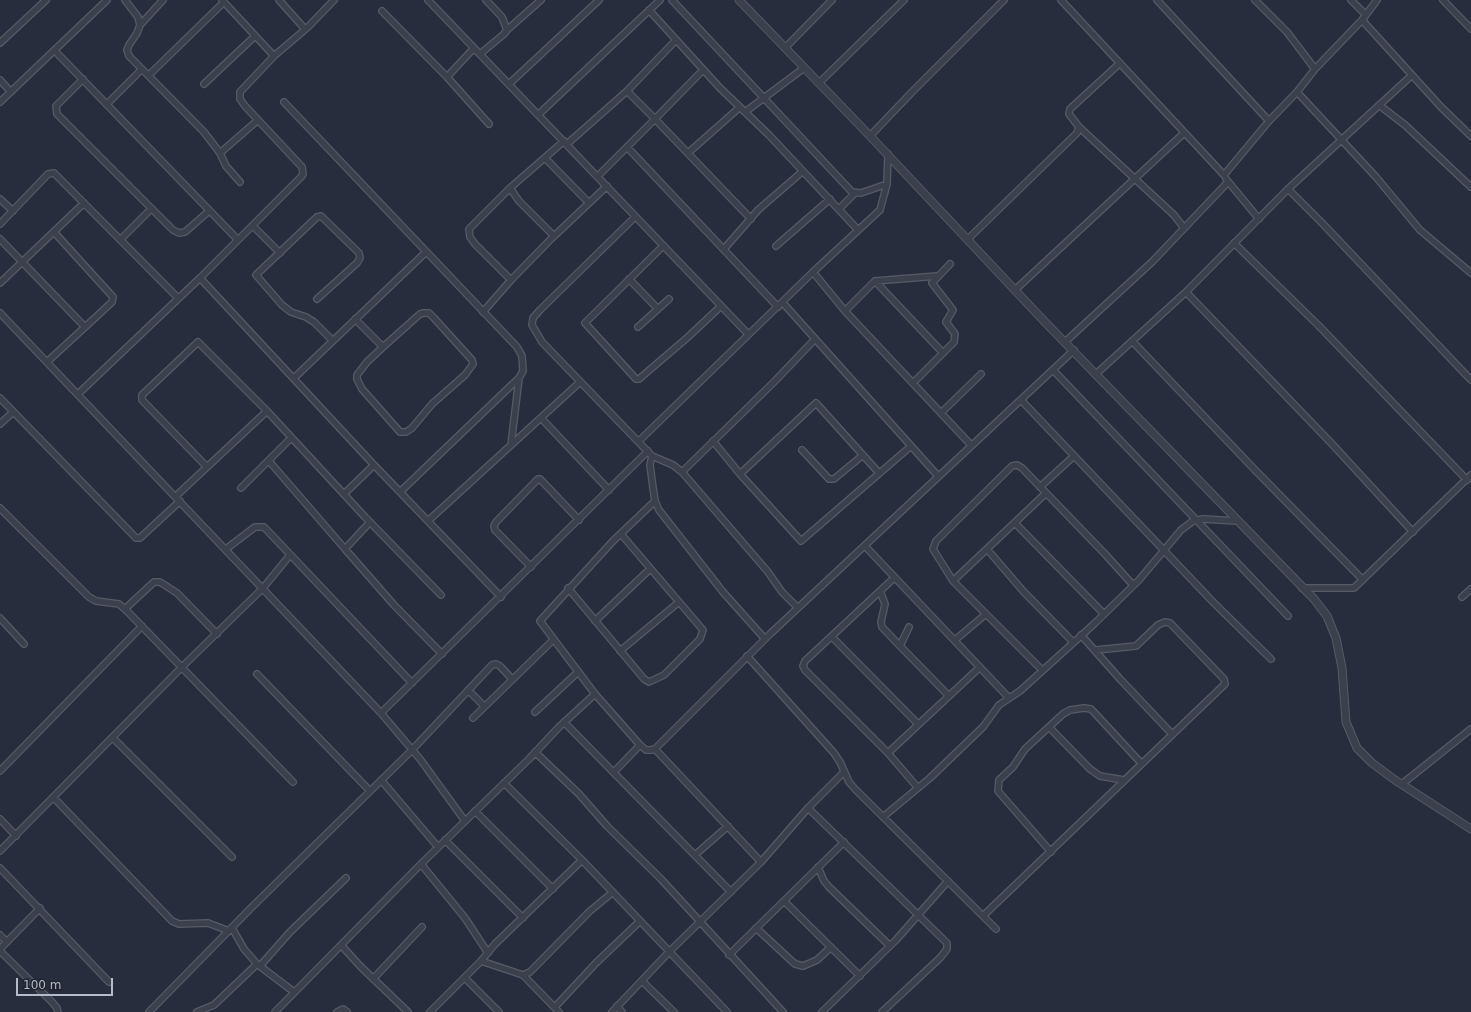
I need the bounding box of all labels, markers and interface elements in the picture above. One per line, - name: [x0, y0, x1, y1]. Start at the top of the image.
- scale bar: [18, 970, 115, 996]
- text: 100 m: [23, 978, 61, 992]

